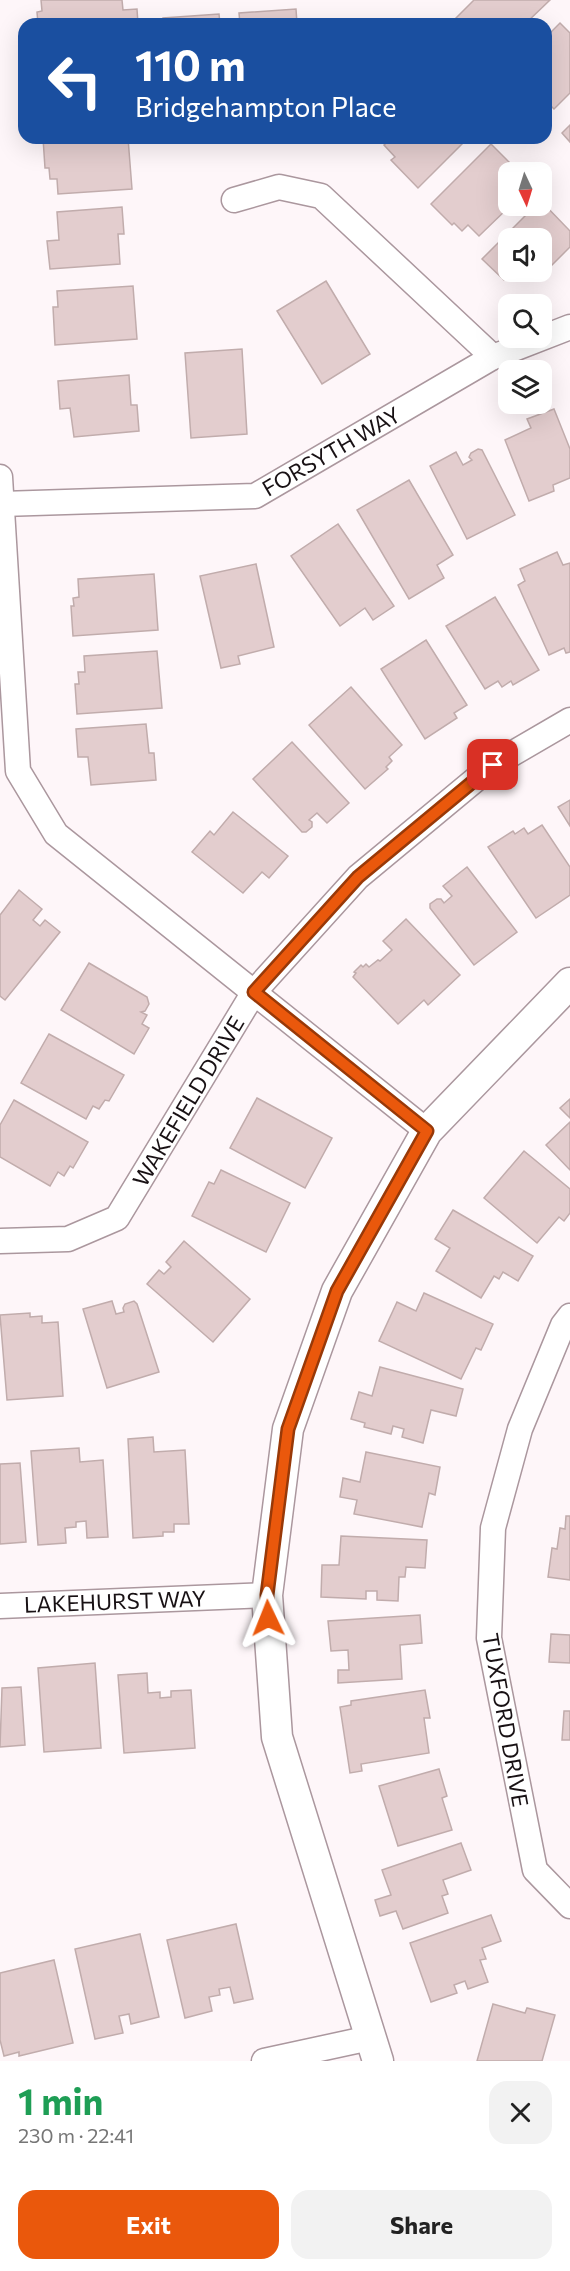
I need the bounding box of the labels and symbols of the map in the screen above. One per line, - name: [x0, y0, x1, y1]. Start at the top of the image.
- north arrow: [498, 162, 552, 216]
- street label: FORSYTH WAY: [257, 400, 405, 502]
- pin: [467, 739, 518, 790]
- street label: WAKEFIELD DRIVE: [126, 1011, 250, 1191]
- street label: LAKEHURST WAY: [23, 1584, 207, 1618]
- position arrow: [236, 1586, 300, 1650]
- street label: TUXFORD DRIVE: [477, 1631, 535, 1809]

